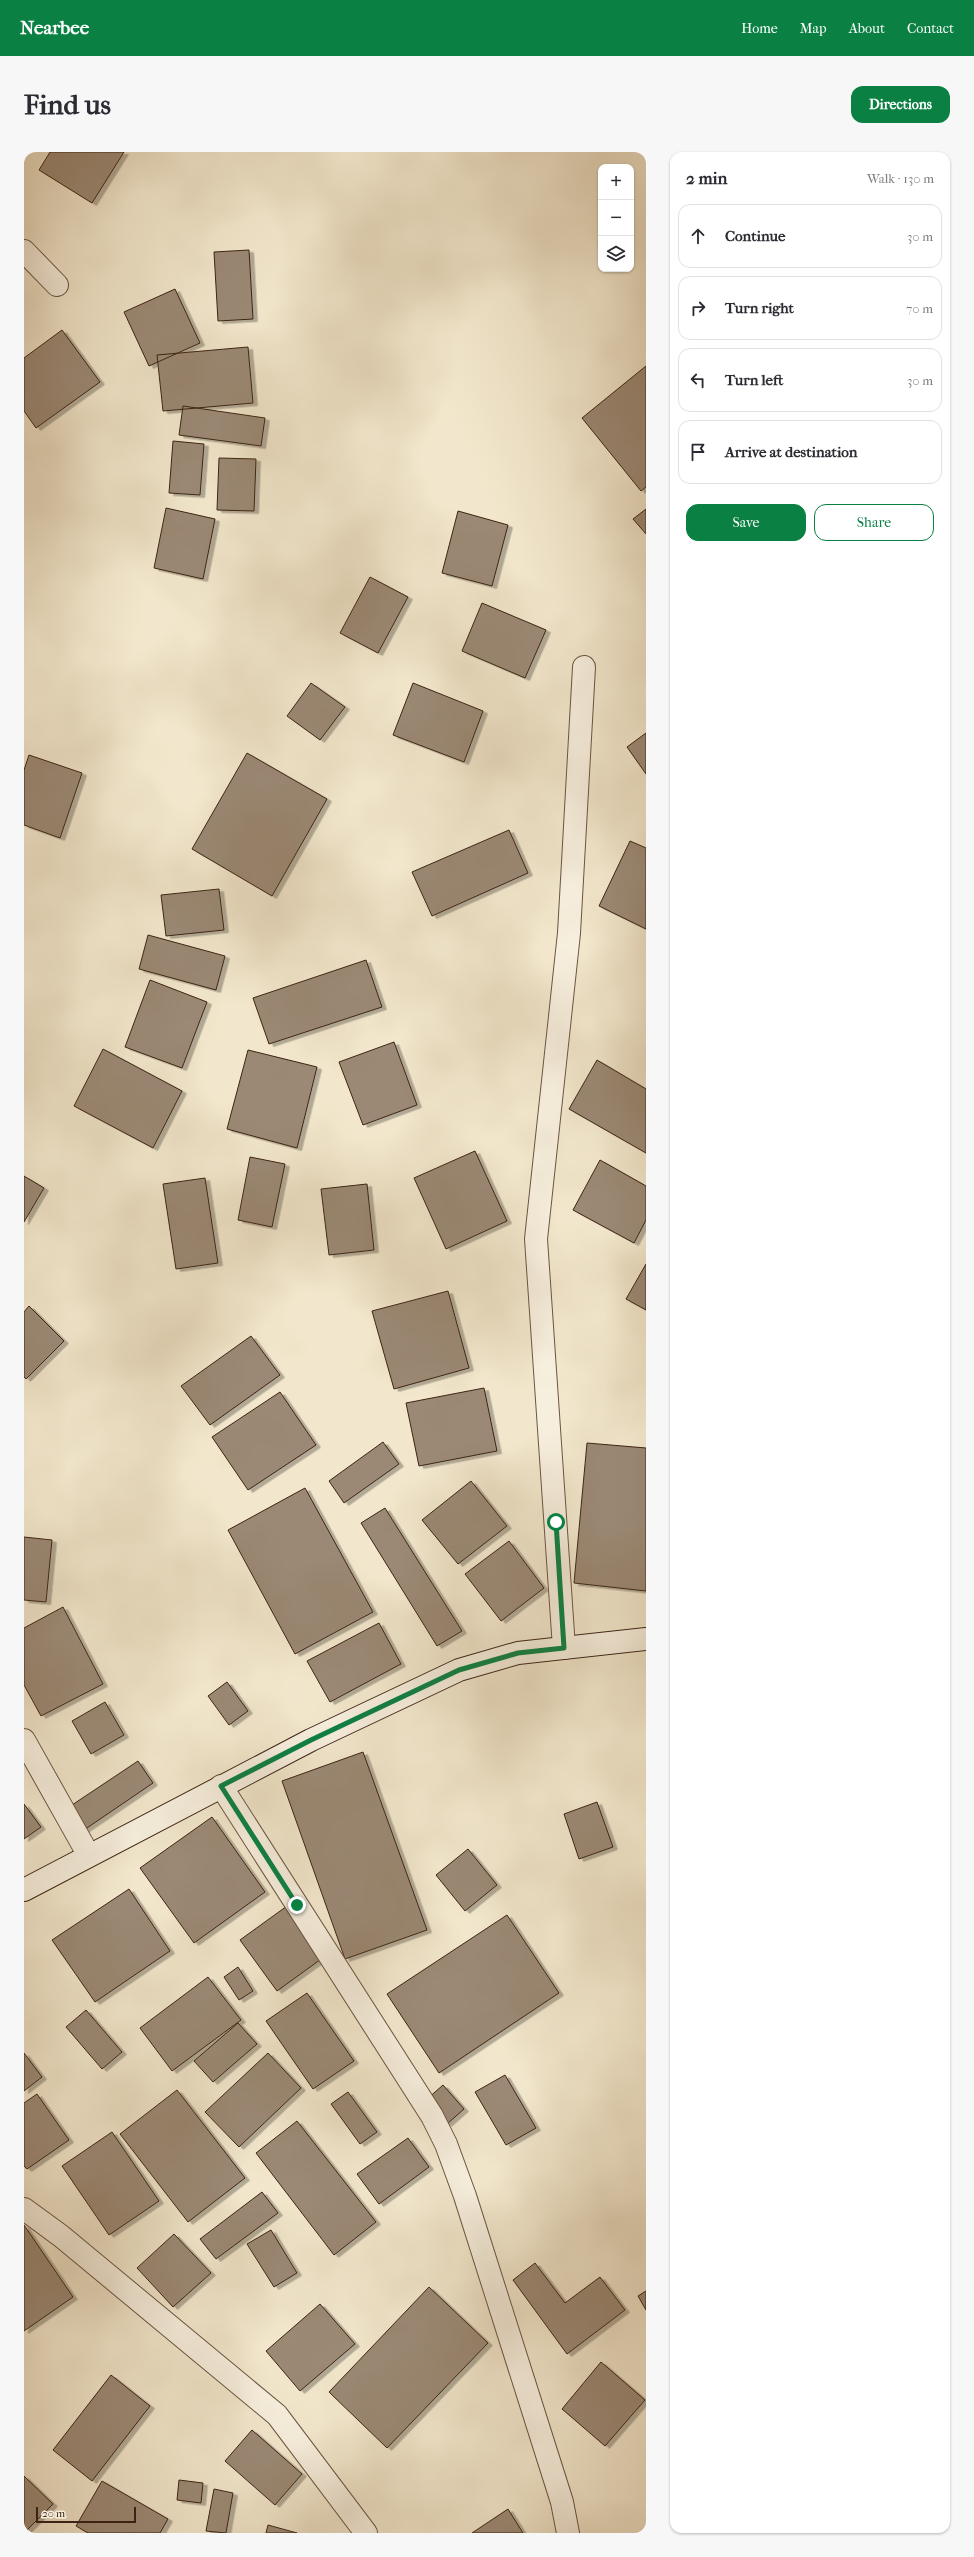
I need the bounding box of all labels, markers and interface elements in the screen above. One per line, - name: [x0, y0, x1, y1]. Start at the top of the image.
- text: Nearbee: [20, 17, 89, 39]
- text: Home: [741, 20, 778, 37]
- text: Map: [800, 20, 827, 37]
- text: About: [849, 20, 885, 37]
- text: Contact: [907, 20, 954, 37]
- button: Directions: [851, 86, 950, 123]
- text: Find us: [24, 88, 111, 121]
- map controls: [598, 164, 634, 272]
- button: +: [598, 164, 634, 200]
- text: 2 min: [686, 168, 727, 188]
- text: Walk · 130 m: [867, 171, 934, 186]
- button: −: [598, 200, 634, 236]
- icon: ahead: [687, 225, 709, 247]
- text: Continue: [725, 227, 785, 245]
- text: 30 m: [907, 229, 933, 244]
- button: layers: [598, 236, 634, 272]
- icon: right: [687, 297, 709, 319]
- text: Turn right: [725, 299, 794, 317]
- text: 70 m: [906, 301, 933, 316]
- icon: left: [687, 369, 709, 391]
- text: Turn left: [725, 371, 783, 389]
- text: 30 m: [907, 373, 933, 388]
- icon: arrive: [687, 441, 709, 463]
- text: Arrive at destination: [725, 443, 857, 461]
- button: Save: [686, 504, 806, 541]
- button: Share: [814, 504, 934, 541]
- route start: [547, 1513, 565, 1531]
- route end: [288, 1896, 306, 1914]
- scale bar: [36, 2505, 136, 2524]
- text: 20 m: [42, 2507, 65, 2520]

